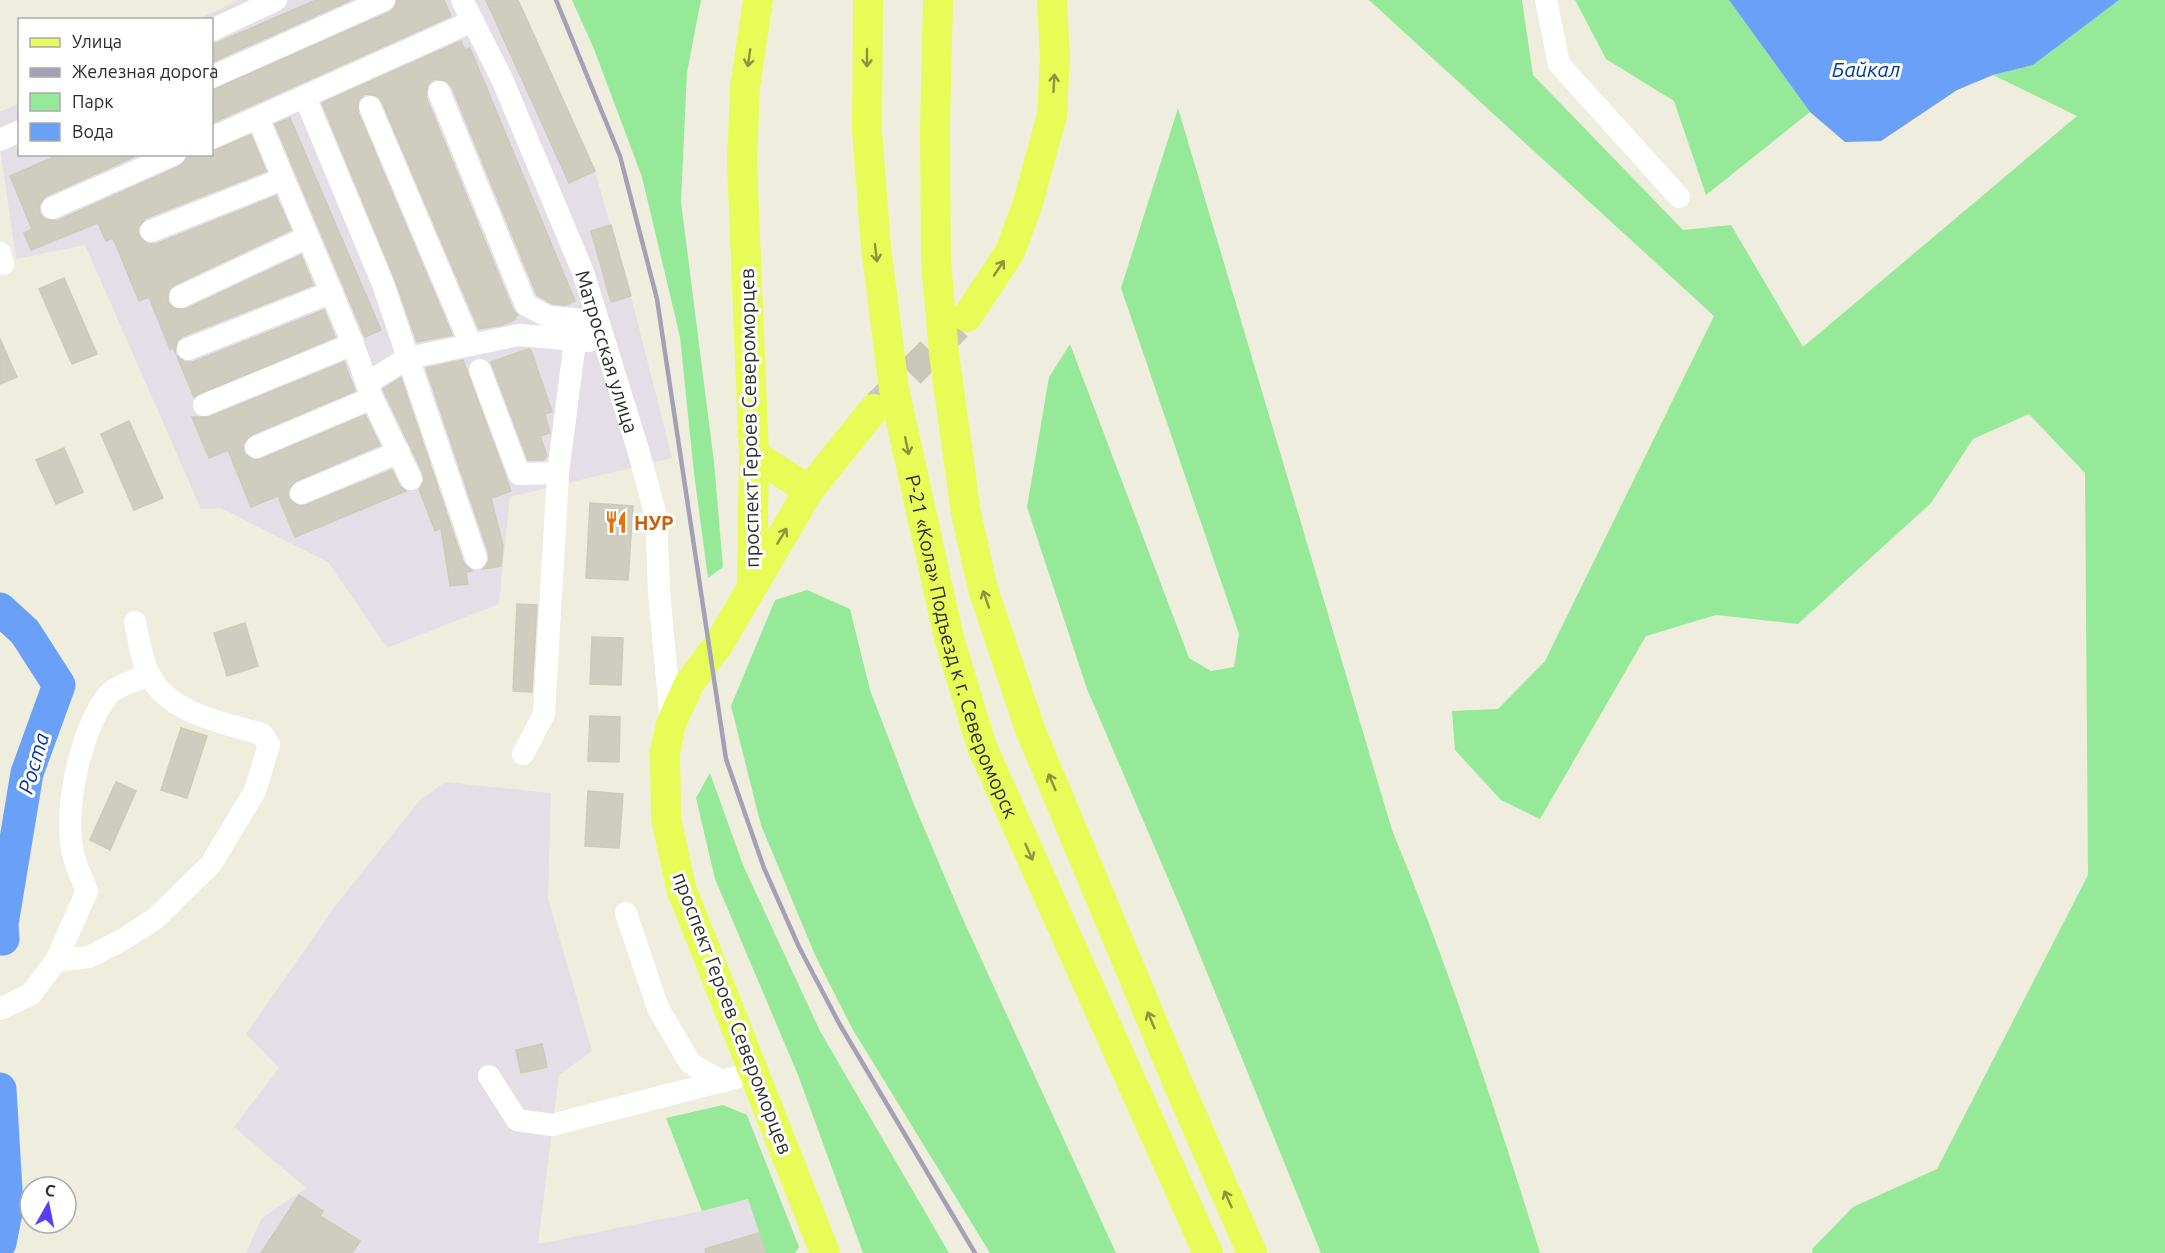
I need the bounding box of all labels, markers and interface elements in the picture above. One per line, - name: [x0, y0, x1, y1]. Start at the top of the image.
- legend: [18, 18, 213, 156]
- text: Улица: [72, 31, 122, 51]
- one-way arrow: [744, 48, 755, 67]
- one-way arrow: [861, 48, 873, 68]
- water label: Байкал: [1832, 57, 1901, 81]
- text: Железная дорога: [72, 61, 219, 81]
- one-way arrow: [1048, 73, 1059, 93]
- text: Парк: [72, 91, 113, 111]
- text: Вода: [72, 121, 114, 141]
- one-way arrow: [871, 243, 882, 263]
- one-way arrow: [993, 260, 1005, 277]
- street label: Матросская улица: [572, 267, 644, 436]
- street label: проспект Героев Североморцев: [735, 268, 763, 568]
- one-way arrow: [902, 435, 913, 455]
- street label: Р-21 «Кола» Подъезд к г. Североморск: [902, 472, 1024, 821]
- restaurant icon: НУР: [603, 509, 629, 535]
- place label: НУР: [634, 511, 674, 534]
- one-way arrow: [776, 528, 788, 545]
- one-way arrow: [979, 590, 990, 609]
- water label: Роста: [13, 730, 53, 796]
- one-way arrow: [1046, 773, 1057, 792]
- one-way arrow: [1024, 843, 1035, 861]
- street label: проспект Героев Североморцев: [669, 869, 797, 1157]
- one-way arrow: [1145, 1011, 1156, 1030]
- north arrow: [18, 1175, 78, 1235]
- text: С: [44, 1180, 57, 1200]
- one-way arrow: [1222, 1191, 1233, 1209]

